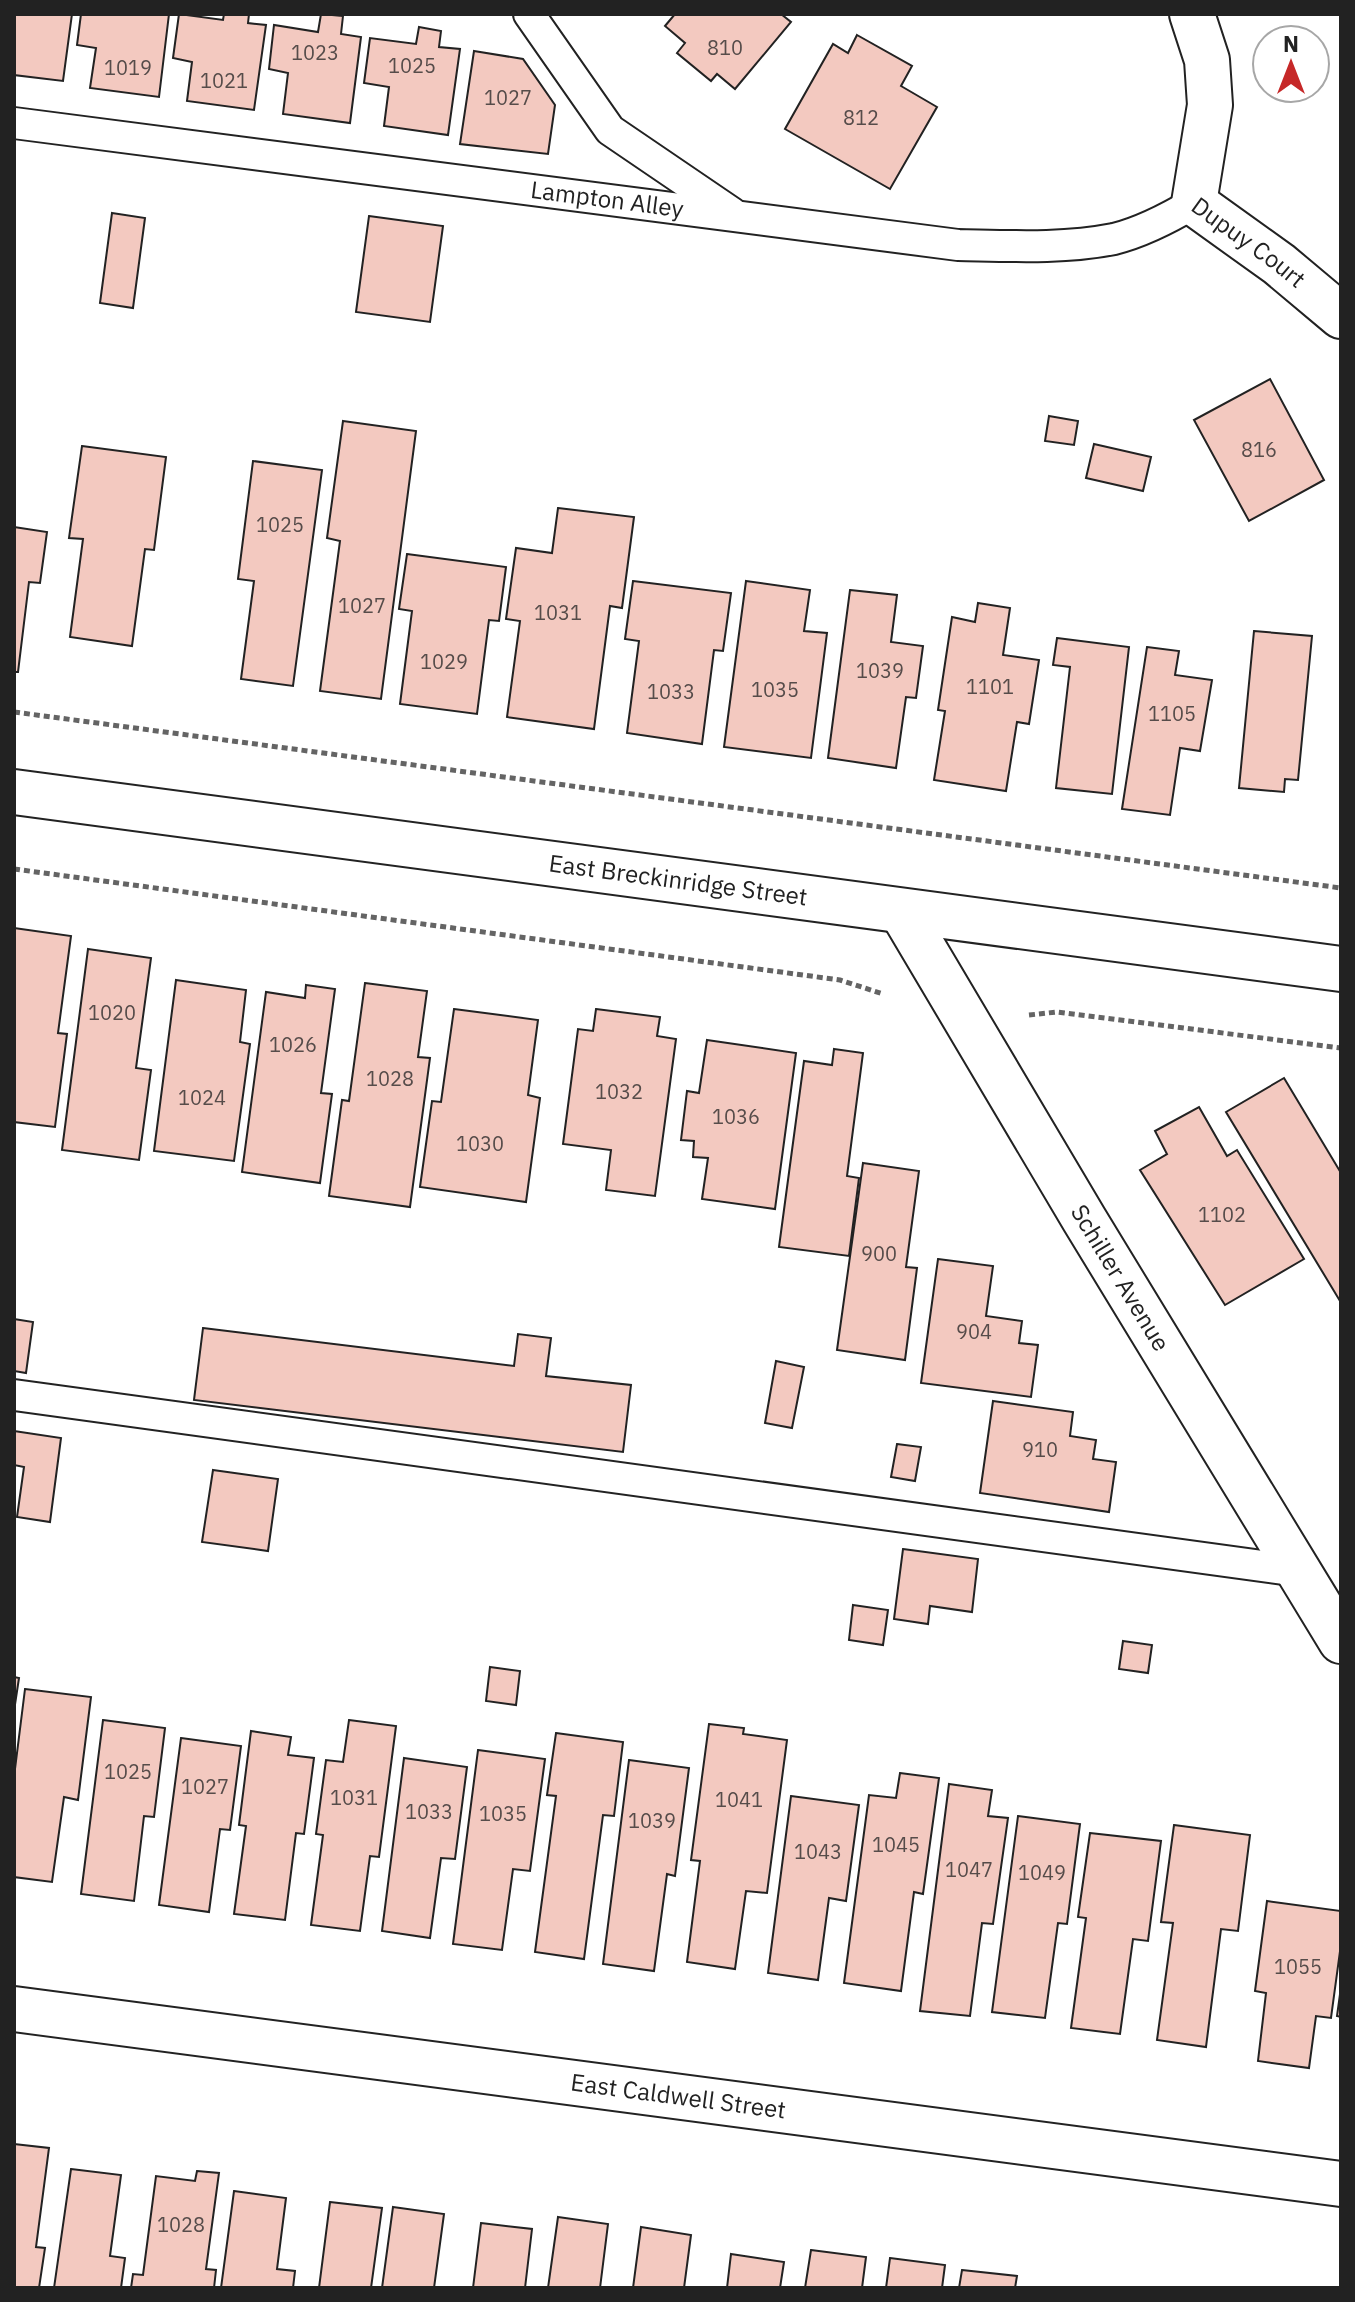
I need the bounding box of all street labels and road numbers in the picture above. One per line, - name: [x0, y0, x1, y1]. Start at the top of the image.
- street label: Lampton Alley: [529, 173, 686, 224]
- street label: Dupuy Court: [1185, 189, 1313, 295]
- street label: East Breckinridge Street: [547, 847, 809, 913]
- street label: Schiller Avenue: [1064, 1198, 1178, 1357]
- street label: East Caldwell Street: [569, 2066, 788, 2126]

